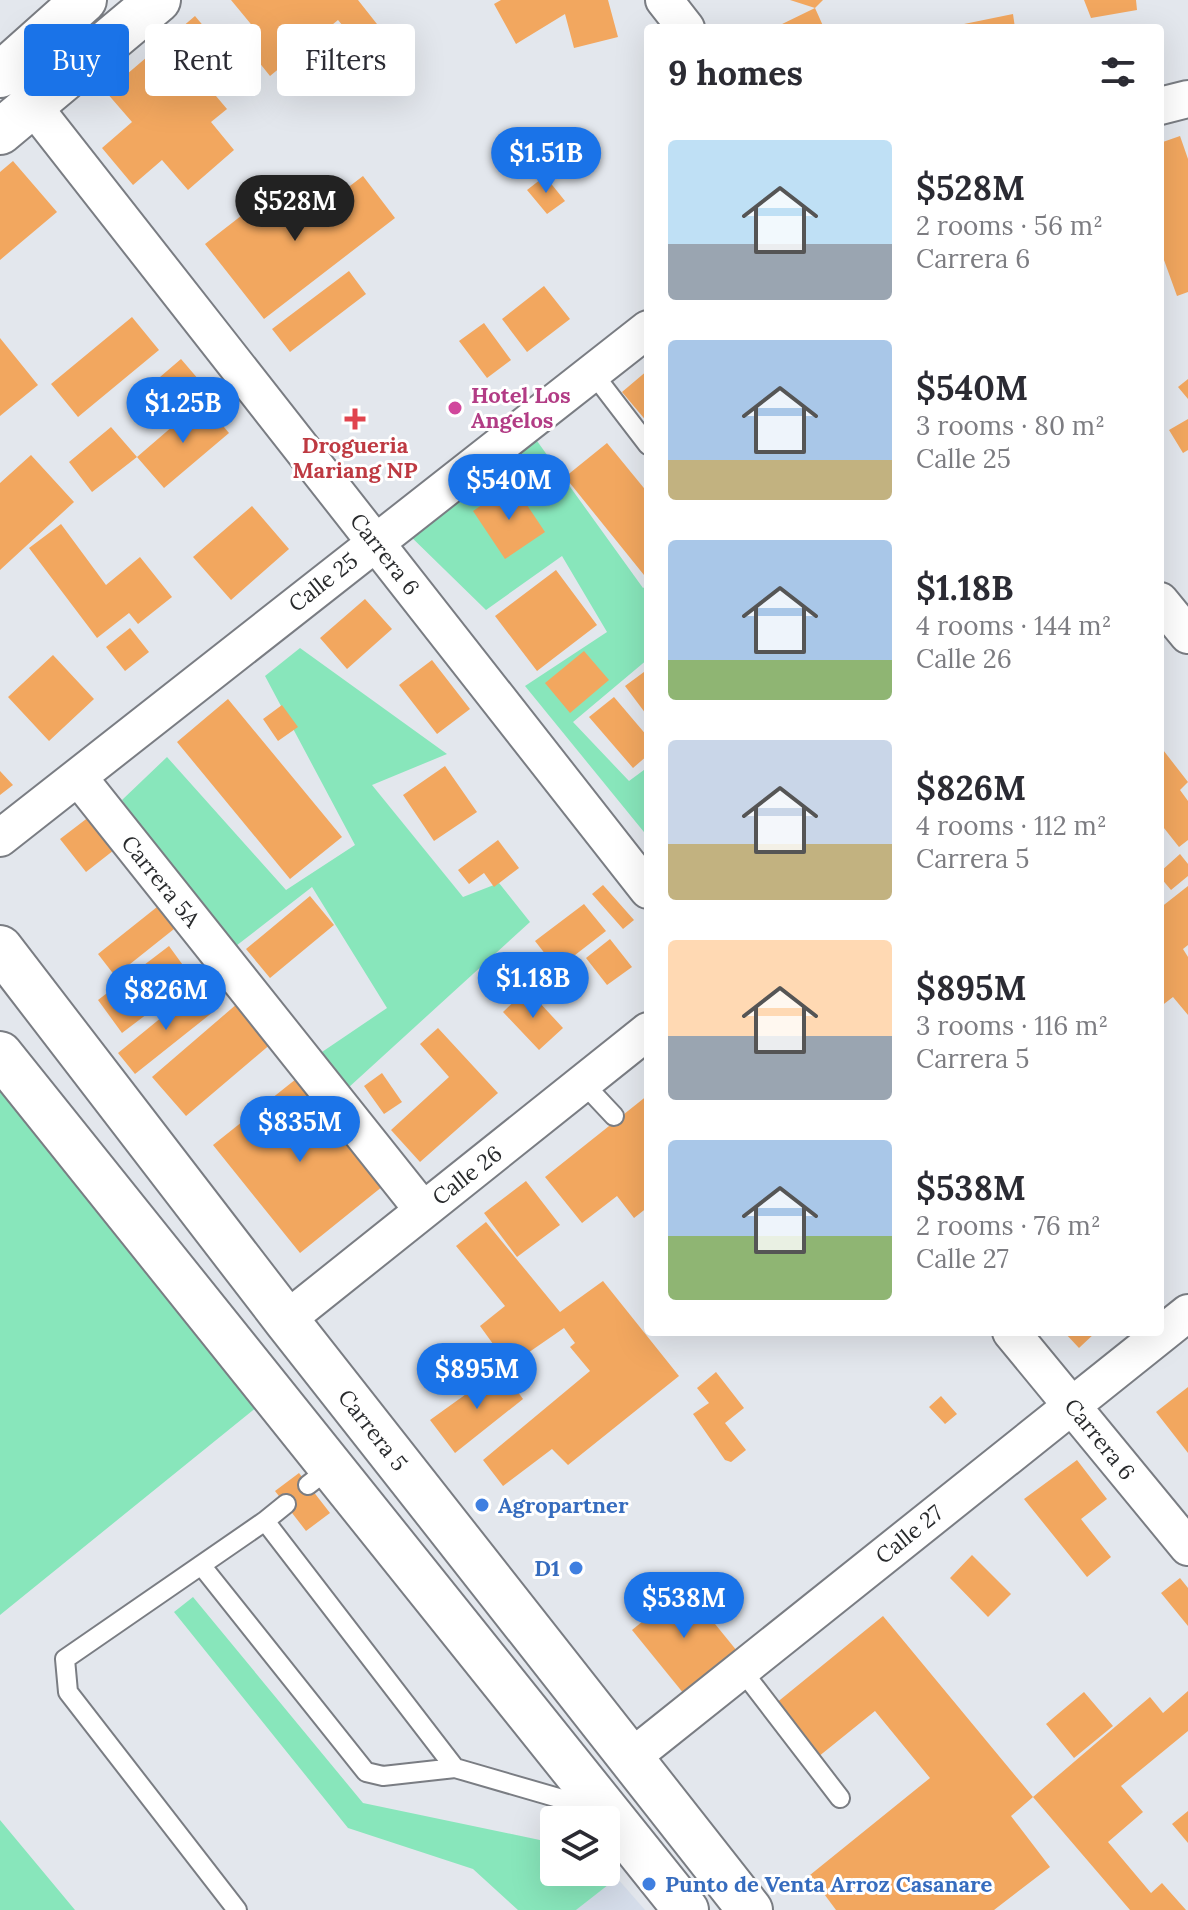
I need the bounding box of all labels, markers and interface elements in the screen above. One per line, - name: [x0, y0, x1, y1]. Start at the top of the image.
- chip: Buy: [24, 24, 129, 96]
- chip: Rent: [145, 24, 261, 96]
- chip: Filters: [277, 24, 415, 96]
- icon: filters: [1096, 50, 1140, 94]
- text: 9 homes: [668, 51, 803, 94]
- pin: $1.51B: [481, 127, 611, 195]
- text: $1.51B: [509, 136, 583, 169]
- text: $528M: [916, 166, 1025, 209]
- icon: home: [732, 172, 828, 268]
- pin: $528M: [239, 175, 351, 243]
- text: $528M: [253, 184, 337, 217]
- text: 2 rooms · 56 m²: [916, 209, 1103, 242]
- text: Carrera 6: [916, 242, 1030, 275]
- text: $540M: [916, 366, 1028, 409]
- icon: home: [732, 372, 828, 468]
- pin: $1.25B: [118, 377, 248, 445]
- place label: Hotel Los Angelos: [471, 381, 571, 434]
- text: $1.25B: [145, 386, 222, 419]
- marker: Hotel Los Angelos: [446, 399, 464, 417]
- text: 3 rooms · 80 m²: [916, 409, 1105, 442]
- marker: Drogueria Mariang NP: [346, 410, 364, 428]
- place label: Drogueria Mariang NP: [292, 431, 418, 484]
- text: Calle 25: [916, 442, 1011, 475]
- pin: $540M: [453, 454, 565, 522]
- text: $540M: [466, 463, 552, 496]
- street label: Carrera 6: [344, 507, 426, 601]
- street label: Calle 25: [283, 546, 363, 618]
- text: $1.18B: [916, 566, 1013, 609]
- icon: home: [732, 572, 828, 668]
- text: 4 rooms · 144 m²: [916, 609, 1112, 642]
- text: Calle 26: [916, 642, 1012, 675]
- text: $826M: [916, 766, 1026, 809]
- icon: home: [732, 772, 828, 868]
- text: 4 rooms · 112 m²: [916, 809, 1107, 842]
- street label: Carrera 5A: [116, 830, 207, 933]
- text: Carrera 5: [916, 842, 1030, 875]
- pin: $1.18B: [468, 952, 598, 1020]
- text: $1.18B: [496, 961, 570, 994]
- pin: $826M: [110, 964, 222, 1032]
- text: $895M: [916, 966, 1026, 1009]
- icon: home: [732, 972, 828, 1068]
- text: $826M: [124, 973, 208, 1006]
- text: 3 rooms · 116 m²: [916, 1009, 1108, 1042]
- text: Carrera 5: [916, 1042, 1030, 1075]
- pin: $835M: [244, 1096, 356, 1164]
- text: $835M: [258, 1105, 342, 1138]
- street label: Calle 26: [426, 1139, 508, 1211]
- text: $538M: [916, 1166, 1026, 1209]
- icon: home: [732, 1172, 828, 1268]
- text: 2 rooms · 76 m²: [916, 1209, 1101, 1242]
- text: Calle 27: [916, 1242, 1009, 1275]
- pin: $895M: [421, 1343, 533, 1411]
- text: $895M: [435, 1352, 519, 1385]
- street label: Carrera 5: [332, 1384, 414, 1476]
- street label: Carrera 6: [1059, 1393, 1141, 1485]
- place label: Agropartner: [498, 1491, 629, 1519]
- marker: Agropartner: [473, 1496, 491, 1514]
- street label: Calle 27: [870, 1498, 948, 1570]
- place label: D1: [534, 1554, 560, 1582]
- marker: D1: [567, 1559, 585, 1577]
- pin: $538M: [628, 1572, 740, 1640]
- text: $538M: [642, 1581, 726, 1614]
- map controls: [540, 1806, 620, 1886]
- button: layers: [540, 1806, 620, 1886]
- place label: Punto de Venta Arroz Casanare: [665, 1870, 992, 1898]
- marker: Punto de Venta Arroz Casanare: [640, 1875, 658, 1893]

